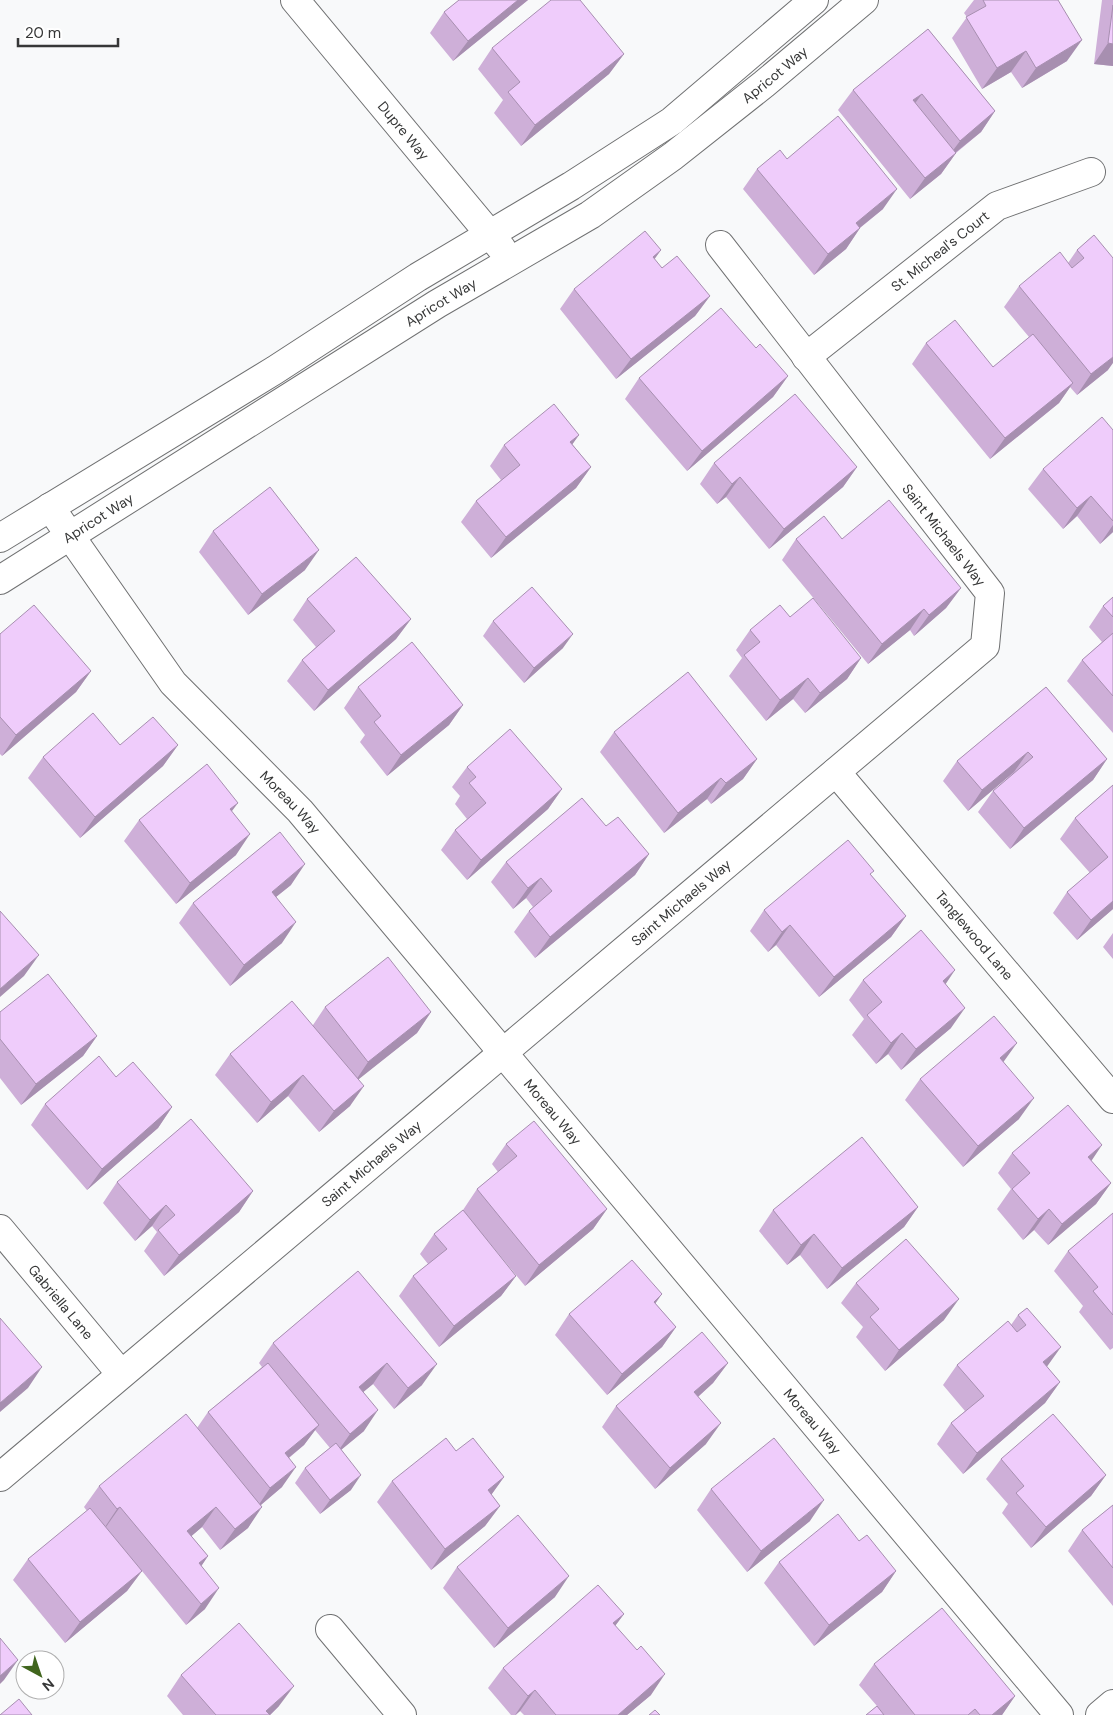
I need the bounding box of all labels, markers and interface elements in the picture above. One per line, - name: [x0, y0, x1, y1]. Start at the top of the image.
- scale bar: [18, 15, 118, 47]
- text: 20 m: [25, 23, 61, 43]
- street label: Apricot Way: [738, 42, 811, 107]
- street label: Dupre Way: [374, 98, 433, 164]
- street label: St. Micheal's Court: [887, 207, 993, 295]
- street label: Apricot Way: [402, 274, 480, 331]
- street label: Saint Michaels Way: [898, 480, 990, 590]
- street label: Apricot Way: [59, 489, 137, 547]
- street label: Moreau Way: [256, 767, 325, 838]
- street label: Saint Michaels Way: [627, 855, 735, 950]
- street label: Tanglewood Lane: [931, 887, 1017, 984]
- street label: Moreau Way: [520, 1075, 586, 1149]
- street label: Saint Michaels Way: [318, 1116, 425, 1211]
- street label: Gabriella Lane: [24, 1261, 97, 1343]
- street label: Moreau Way: [780, 1385, 845, 1458]
- north arrow: [15, 1650, 65, 1700]
- text: N: [39, 1675, 58, 1695]

